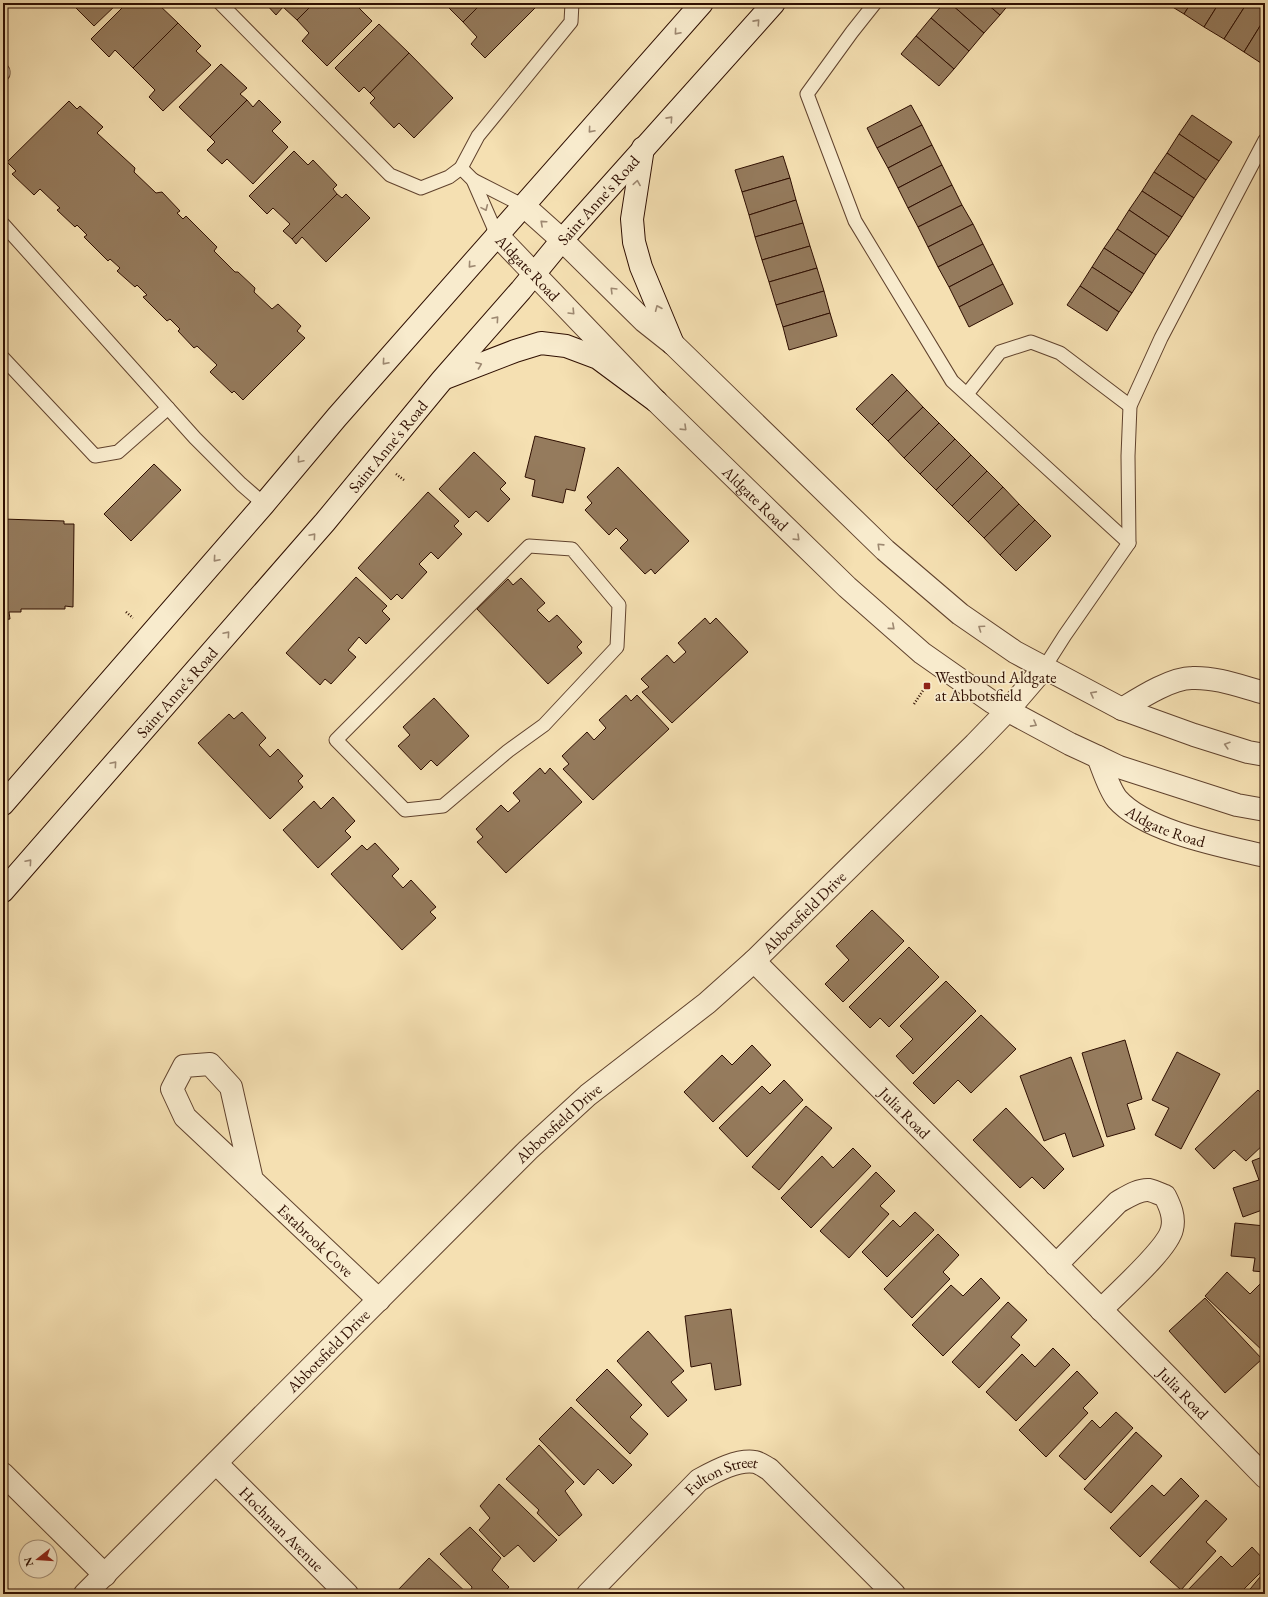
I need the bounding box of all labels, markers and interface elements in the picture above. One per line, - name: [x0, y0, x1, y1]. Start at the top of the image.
- one-way arrow: [752, 20, 759, 27]
- one-way arrow: [674, 28, 681, 35]
- one-way arrow: [665, 116, 672, 124]
- one-way arrow: [588, 125, 595, 133]
- street label: Saint Anne's Road: [553, 150, 645, 250]
- one-way arrow: [632, 180, 641, 186]
- one-way arrow: [480, 203, 488, 211]
- one-way arrow: [540, 220, 548, 227]
- street label: Aldgate Road: [490, 229, 565, 306]
- one-way arrow: [469, 260, 476, 267]
- one-way arrow: [610, 287, 618, 295]
- one-way arrow: [655, 305, 663, 313]
- one-way arrow: [567, 307, 574, 314]
- one-way arrow: [491, 316, 498, 323]
- one-way arrow: [383, 357, 390, 365]
- one-way arrow: [475, 362, 482, 370]
- street label: Saint Anne's Road: [344, 395, 433, 497]
- one-way arrow: [679, 423, 687, 431]
- one-way arrow: [298, 456, 305, 463]
- street label: Aldgate Road: [717, 461, 794, 536]
- one-way arrow: [308, 533, 315, 541]
- one-way arrow: [792, 533, 800, 541]
- one-way arrow: [877, 543, 885, 551]
- one-way arrow: [213, 554, 220, 562]
- one-way arrow: [887, 622, 895, 629]
- one-way arrow: [978, 625, 985, 633]
- one-way arrow: [223, 631, 230, 639]
- street label: Saint Anne's Road: [132, 642, 223, 742]
- place label: Westbound Aldgate at Abbotsfield: [935, 667, 1056, 706]
- marker: Westbound Aldgate at Abbotsfield: [922, 681, 932, 691]
- one-way arrow: [1090, 691, 1097, 698]
- one-way arrow: [1029, 719, 1037, 727]
- one-way arrow: [1224, 741, 1231, 750]
- one-way arrow: [109, 761, 116, 768]
- street label: Aldgate Road: [1121, 800, 1209, 852]
- one-way arrow: [24, 859, 31, 866]
- street label: Abbotsfield Drive: [757, 866, 851, 959]
- street label: Abbotsfield Drive: [510, 1078, 606, 1168]
- street label: Julia Road: [873, 1081, 936, 1144]
- street label: Estabrook Cove: [273, 1199, 358, 1282]
- street label: Abbotsfield Drive: [281, 1305, 374, 1398]
- street label: Julia Road: [1152, 1361, 1214, 1424]
- street label: Fulton Street: [680, 1452, 761, 1500]
- street label: Hochman Avenue: [234, 1482, 328, 1576]
- north arrow: [18, 1539, 58, 1579]
- text: N: [20, 1556, 36, 1568]

